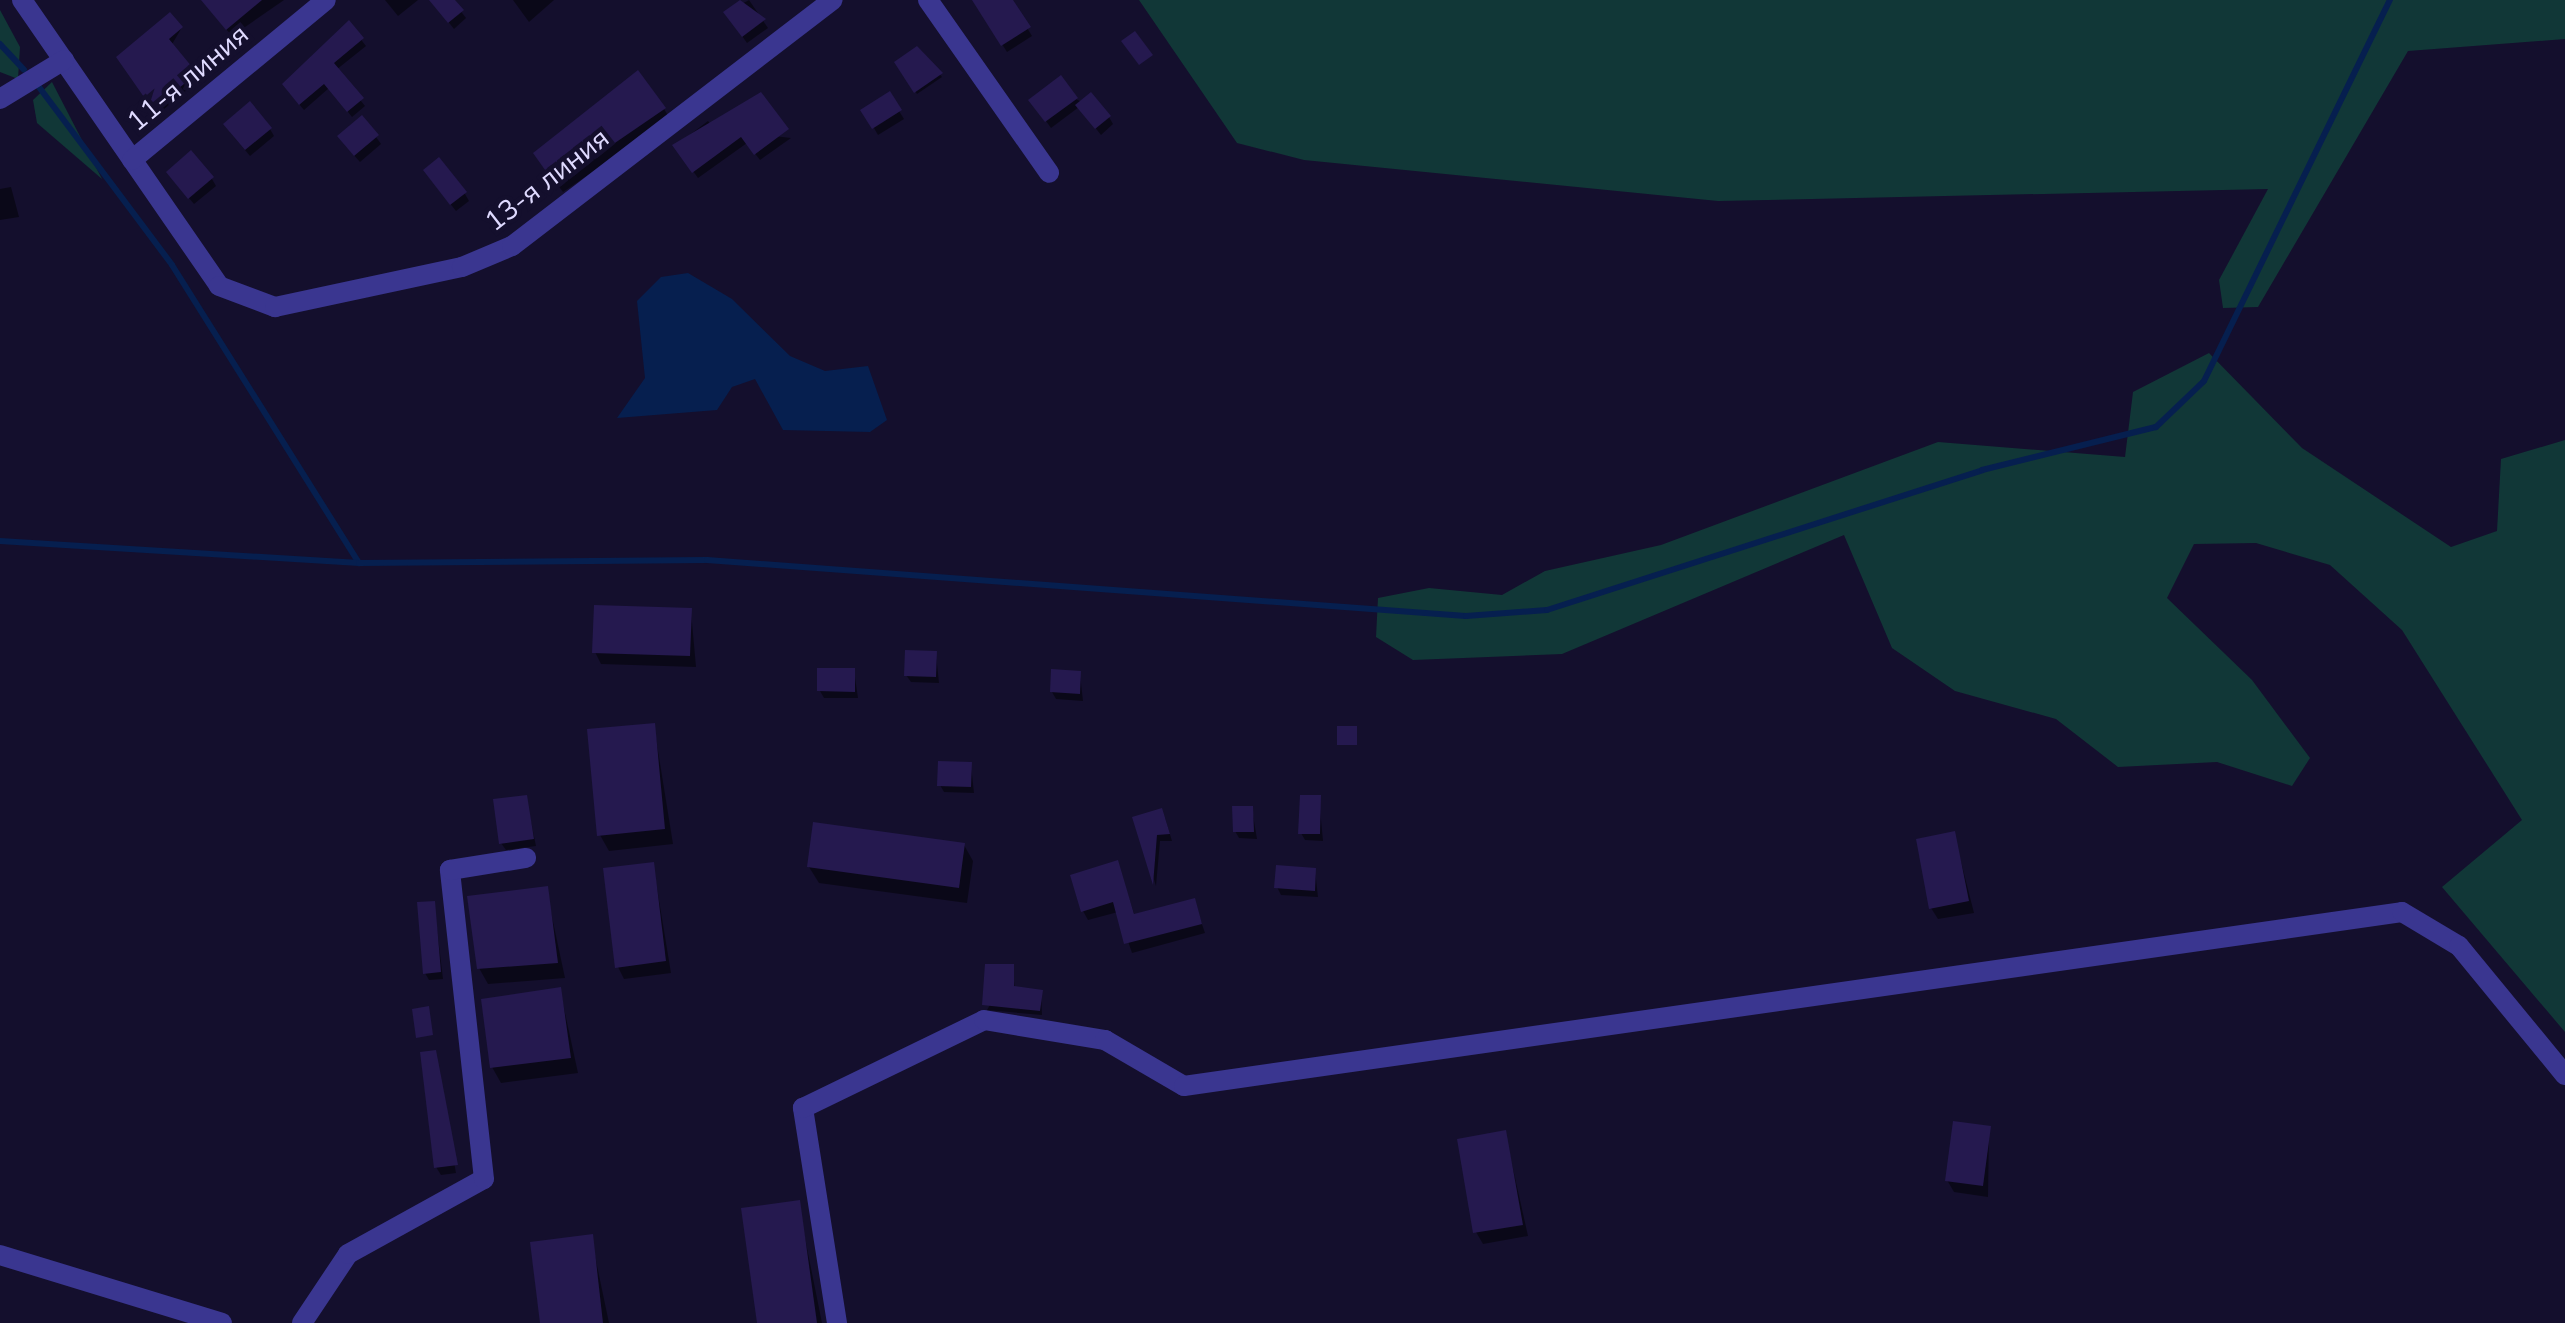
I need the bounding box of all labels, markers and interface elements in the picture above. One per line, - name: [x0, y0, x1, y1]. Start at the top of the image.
- street label: 11-я линия: [120, 18, 256, 138]
- street label: 13-я линия: [478, 121, 616, 239]

